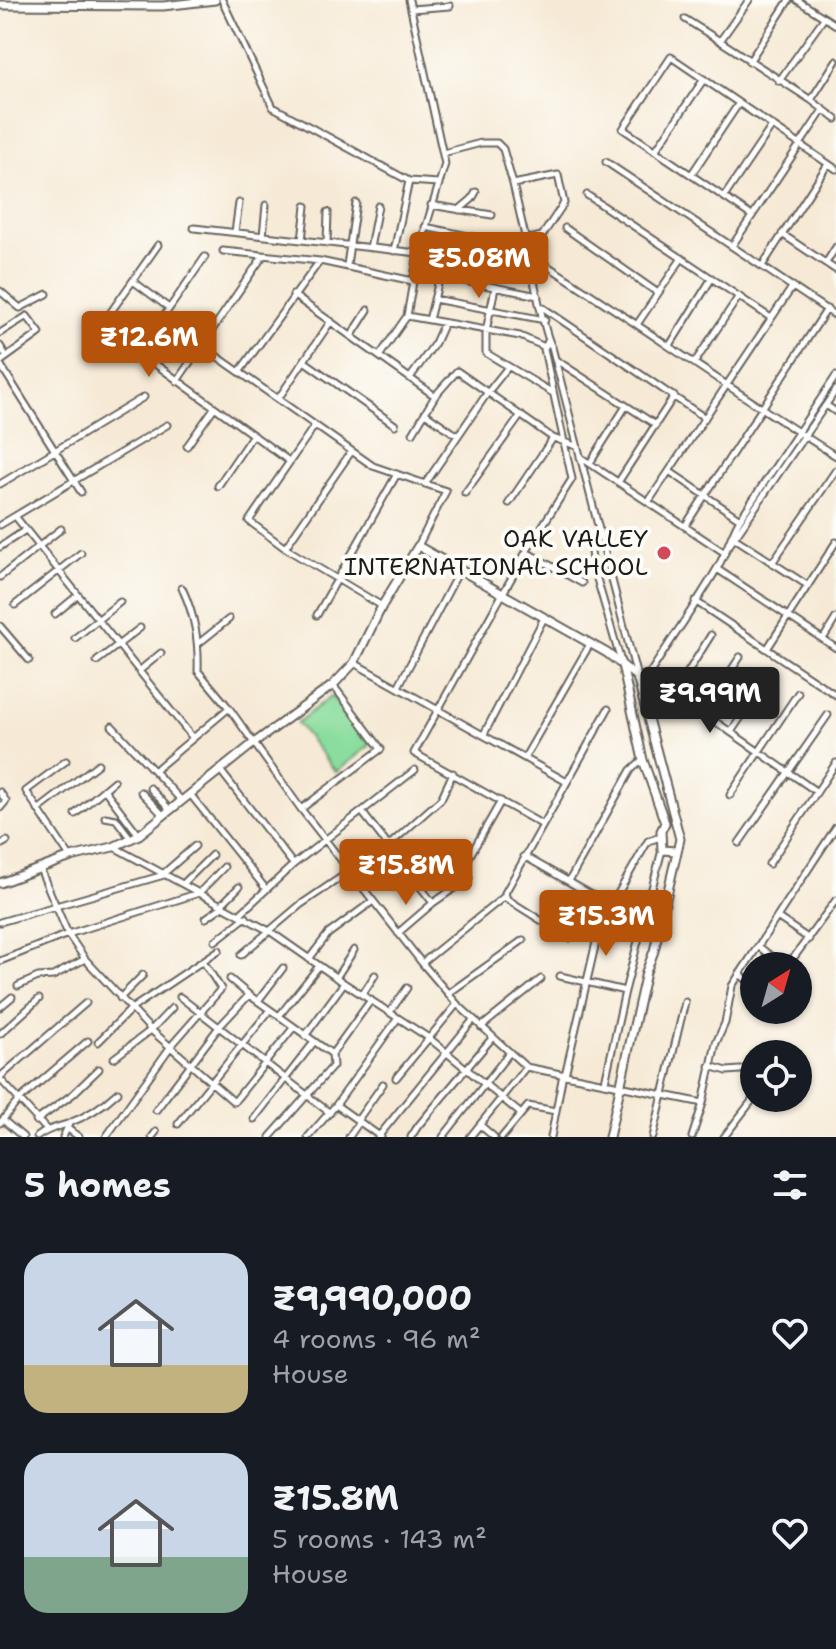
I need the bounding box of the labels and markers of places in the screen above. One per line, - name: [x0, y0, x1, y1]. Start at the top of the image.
- pin: ₹5.08M: [414, 232, 544, 300]
- pin: ₹12.6M: [84, 311, 214, 379]
- place label: OAK VALLEY INTERNATIONAL SCHOOL: [344, 523, 648, 583]
- marker: OAK VALLEY INTERNATIONAL SCHOOL: [655, 544, 673, 562]
- pin: ₹9.99M: [645, 667, 775, 735]
- pin: ₹15.8M: [341, 839, 471, 907]
- pin: ₹15.3M: [541, 890, 671, 958]

